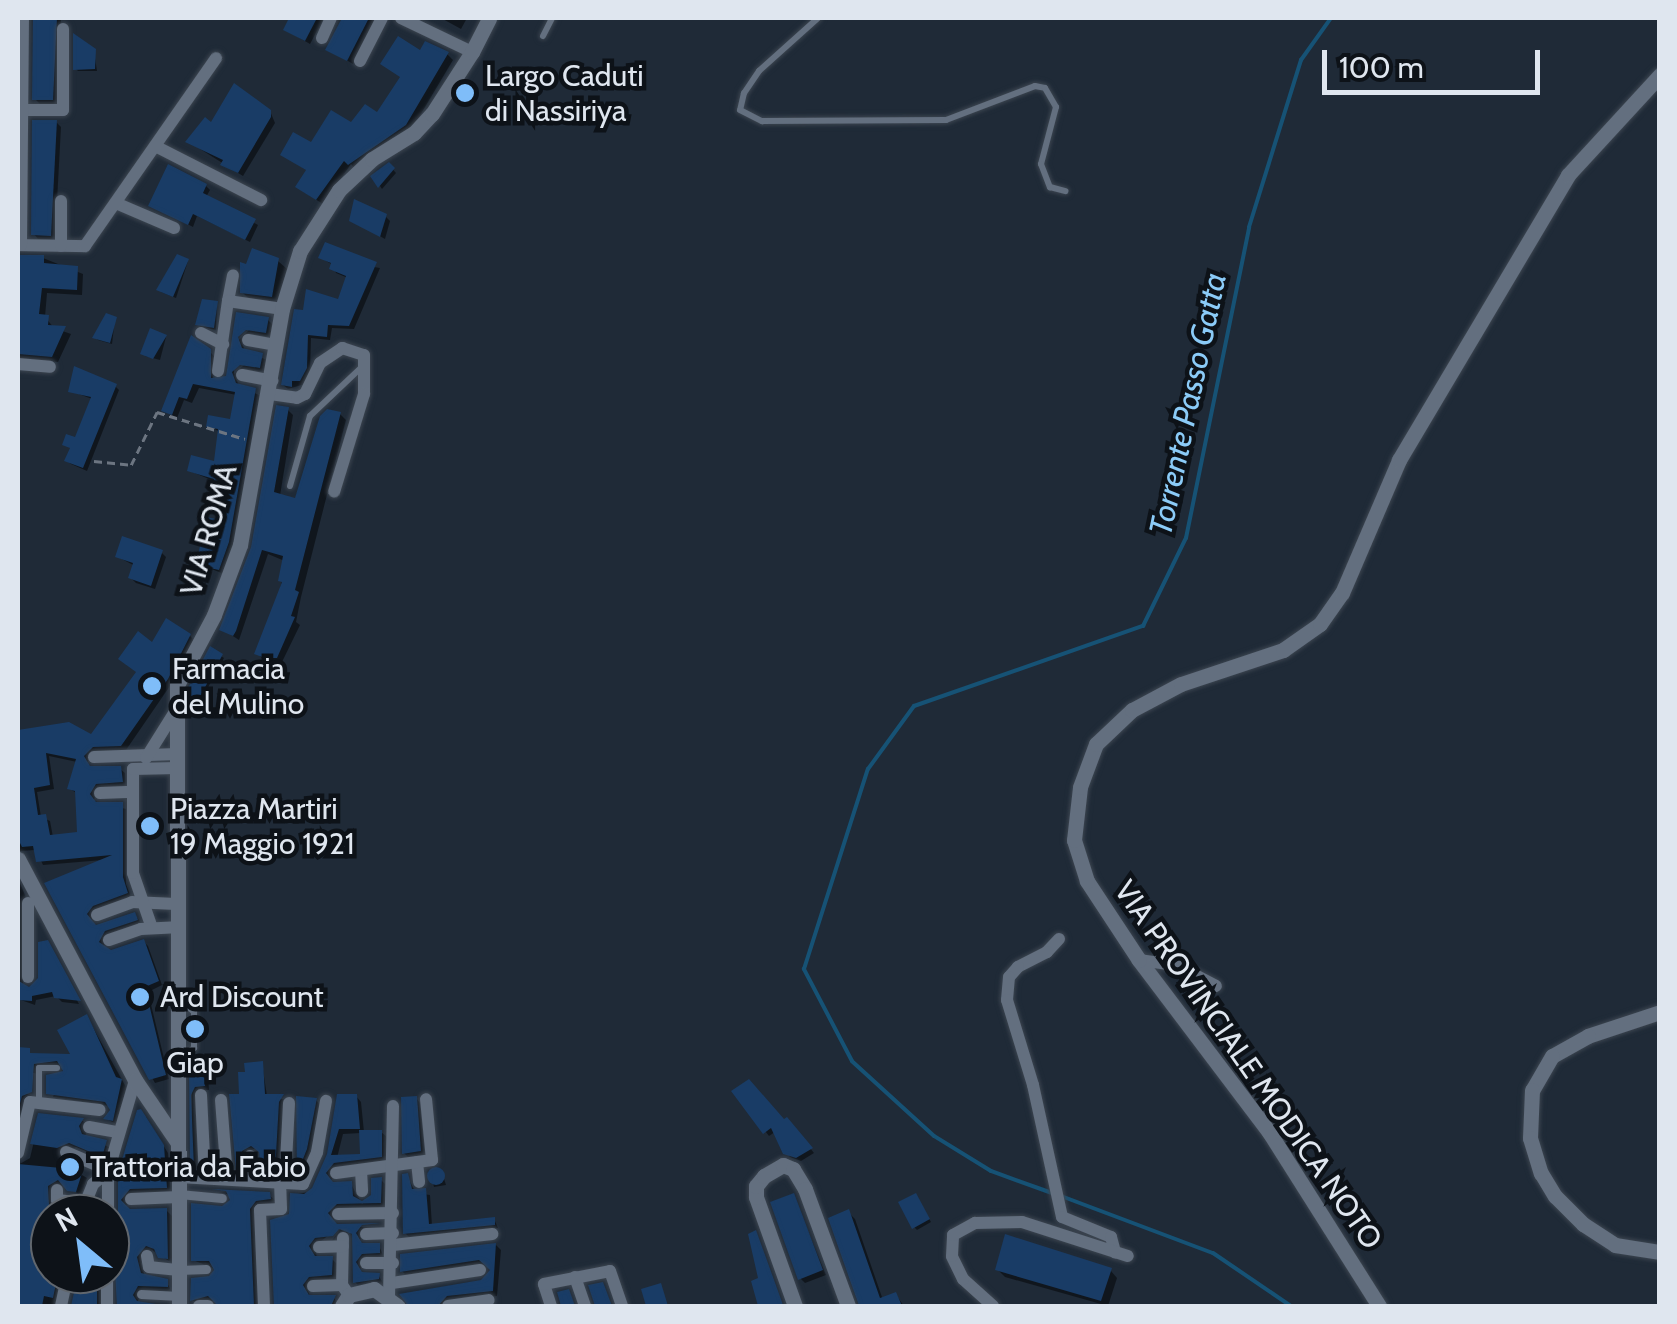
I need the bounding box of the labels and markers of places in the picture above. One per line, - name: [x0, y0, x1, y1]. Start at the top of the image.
- place label: Largo Caduti di Nassiriya: [485, 58, 644, 128]
- marker: Largo Caduti di Nassiriya: [454, 82, 476, 104]
- place label: Farmacia del Mulino: [172, 651, 304, 722]
- marker: Farmacia del Mulino: [141, 675, 163, 697]
- place label: Piazza Martiri 19 Maggio 1921: [170, 791, 355, 862]
- marker: Piazza Martiri 19 Maggio 1921: [139, 815, 161, 837]
- place label: Ard Discount: [160, 979, 324, 1015]
- marker: Ard Discount: [129, 986, 151, 1008]
- marker: Giap: [184, 1018, 206, 1040]
- place label: Giap: [166, 1045, 224, 1081]
- place label: Trattoria da Fabio: [90, 1149, 306, 1185]
- marker: Trattoria da Fabio: [59, 1156, 81, 1178]

